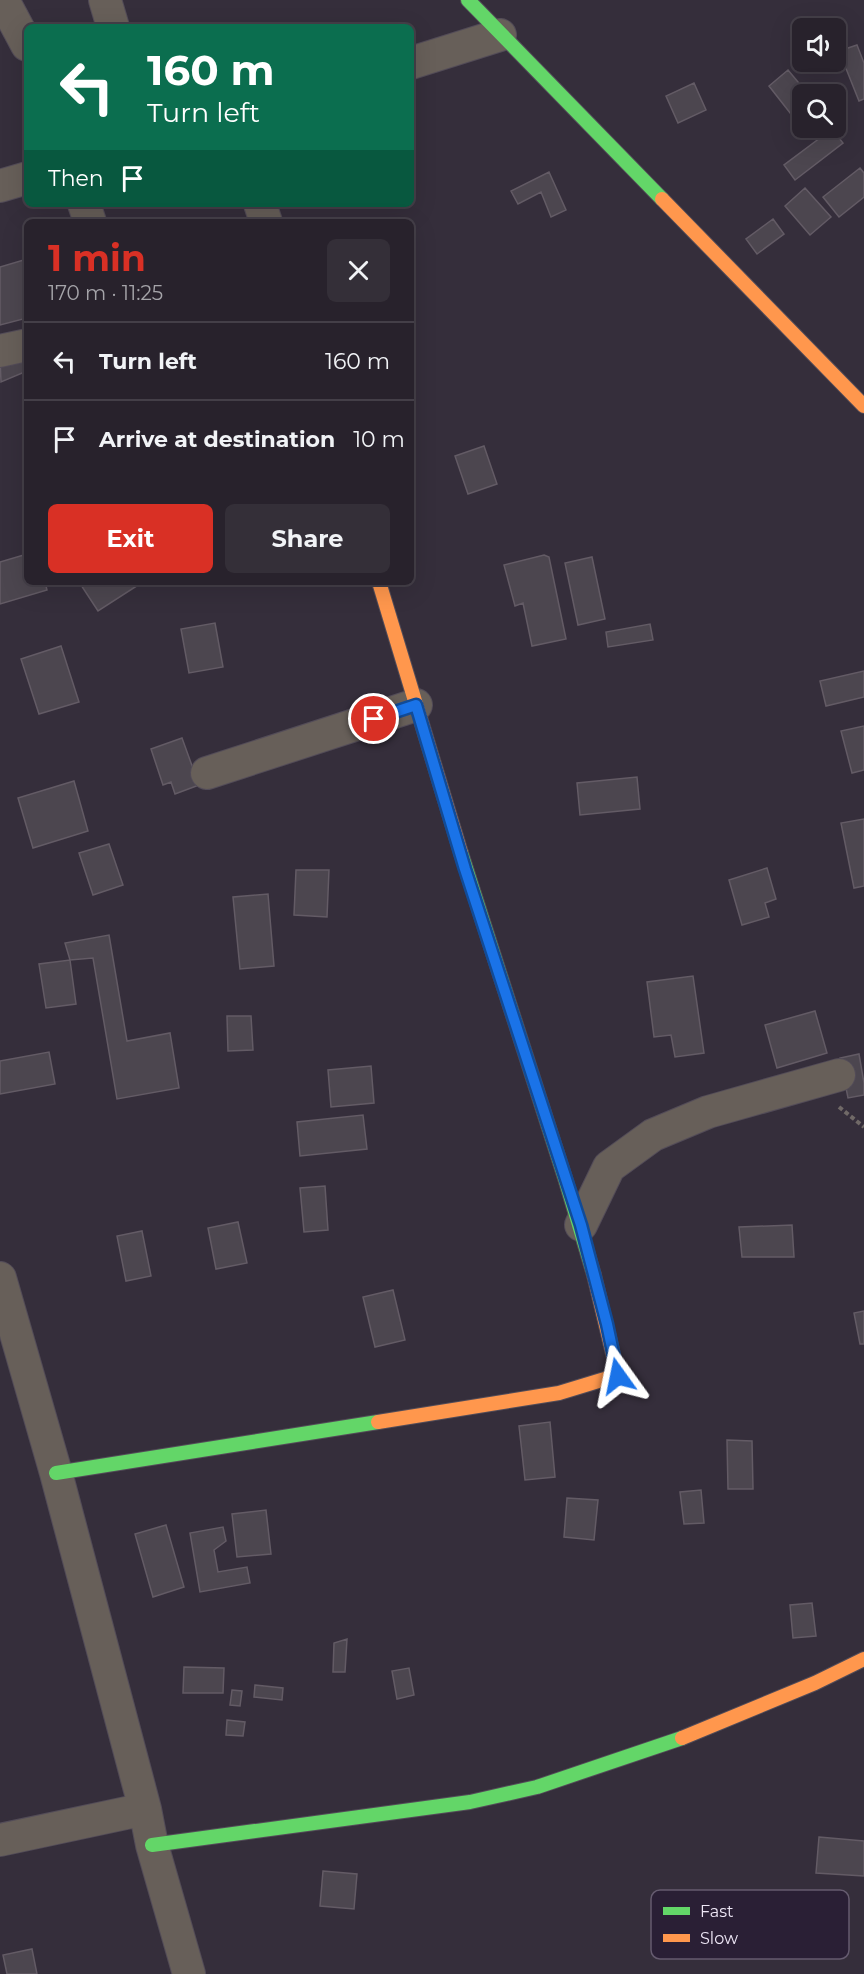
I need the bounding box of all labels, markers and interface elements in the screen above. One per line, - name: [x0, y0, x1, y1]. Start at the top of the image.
- map controls: [792, 18, 846, 138]
- button: sound: [792, 18, 846, 72]
- text: 160 m: [147, 44, 275, 96]
- icon: left: [48, 48, 126, 126]
- button: search: [792, 84, 846, 138]
- text: Turn left: [147, 96, 260, 129]
- icon: arrive: [116, 162, 149, 195]
- text: Then: [48, 165, 104, 192]
- text: 1 min: [48, 236, 146, 280]
- button: close: [327, 239, 390, 302]
- text: 170 m · 11:25: [48, 281, 163, 305]
- icon: left: [48, 345, 81, 378]
- text: Turn left: [99, 348, 197, 375]
- text: 160 m: [325, 348, 390, 375]
- icon: arrive: [48, 423, 81, 456]
- text: Arrive at destination: [99, 426, 335, 453]
- text: 10 m: [353, 426, 405, 453]
- button: Exit: [48, 504, 213, 573]
- button: Share: [225, 504, 390, 573]
- pin: [348, 693, 399, 744]
- icon: arrive: [357, 702, 390, 735]
- position arrow: [586, 1344, 650, 1408]
- legend: [651, 1890, 849, 1959]
- text: Fast: [700, 1902, 734, 1921]
- text: Slow: [700, 1929, 738, 1948]

